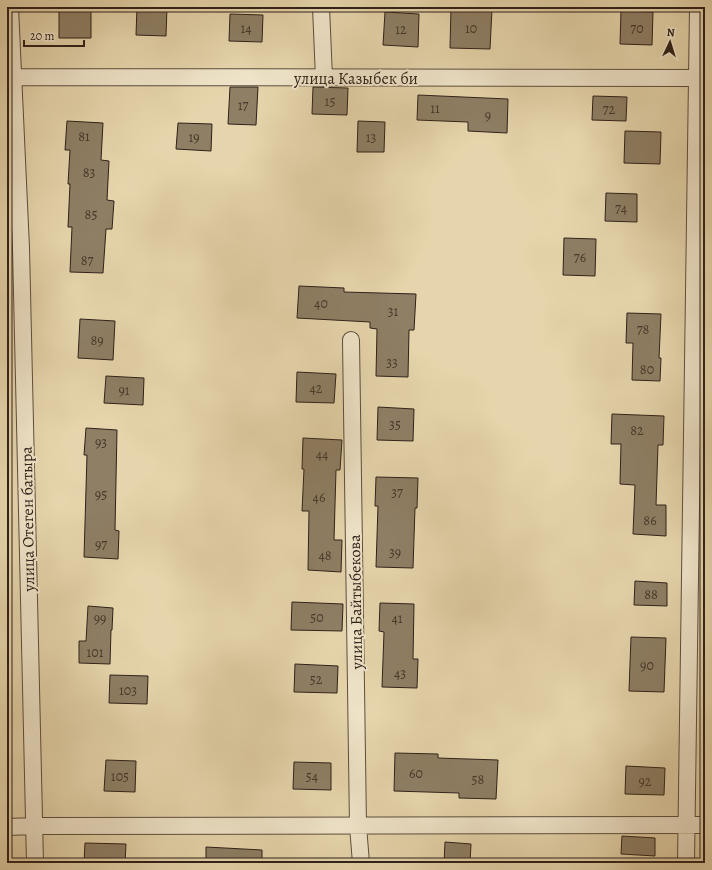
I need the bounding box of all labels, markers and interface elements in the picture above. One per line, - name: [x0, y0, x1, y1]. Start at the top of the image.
- house number: 14: [240, 19, 252, 38]
- house number: 10: [465, 19, 477, 38]
- house number: 70: [630, 19, 644, 38]
- house number: 12: [395, 20, 407, 39]
- scale bar: [24, 22, 84, 48]
- north arrow: [650, 22, 690, 62]
- text: N: [666, 25, 675, 40]
- text: 20 m: [30, 28, 54, 44]
- street label: улица Казыбек би: [293, 68, 418, 90]
- house number: 15: [325, 92, 335, 111]
- house number: 17: [238, 96, 248, 115]
- house number: 11: [430, 99, 440, 118]
- house number: 72: [603, 100, 616, 119]
- house number: 9: [485, 106, 491, 125]
- house number: 81: [78, 127, 90, 146]
- house number: 19: [188, 128, 200, 147]
- house number: 13: [366, 128, 376, 147]
- house number: 83: [83, 163, 95, 182]
- house number: 74: [615, 199, 627, 218]
- house number: 85: [85, 205, 97, 224]
- house number: 76: [574, 248, 586, 267]
- house number: 87: [81, 251, 93, 270]
- house number: 40: [314, 294, 328, 313]
- house number: 31: [388, 302, 399, 321]
- house number: 78: [637, 320, 650, 339]
- house number: 89: [90, 331, 104, 350]
- house number: 33: [386, 353, 398, 372]
- house number: 80: [640, 360, 654, 379]
- house number: 42: [310, 379, 323, 398]
- house number: 91: [118, 381, 130, 400]
- house number: 35: [389, 415, 401, 434]
- house number: 82: [630, 421, 644, 440]
- house number: 93: [95, 433, 107, 452]
- house number: 44: [316, 445, 328, 464]
- street label: улица Отеген батыра: [16, 446, 40, 593]
- house number: 37: [391, 483, 403, 502]
- house number: 95: [95, 485, 107, 504]
- house number: 46: [313, 488, 325, 507]
- house number: 86: [643, 511, 657, 530]
- street label: улица Байтыбекова: [344, 534, 368, 671]
- house number: 97: [95, 535, 107, 554]
- house number: 39: [389, 543, 401, 562]
- house number: 48: [318, 546, 332, 565]
- house number: 88: [644, 585, 658, 604]
- house number: 50: [310, 608, 324, 627]
- house number: 99: [94, 609, 106, 628]
- house number: 41: [391, 609, 403, 628]
- house number: 101: [86, 643, 104, 662]
- house number: 90: [640, 656, 654, 675]
- house number: 43: [394, 664, 406, 683]
- house number: 52: [310, 670, 323, 689]
- house number: 103: [119, 681, 137, 700]
- house number: 60: [409, 764, 423, 783]
- house number: 105: [111, 767, 129, 786]
- house number: 54: [306, 767, 318, 786]
- house number: 58: [472, 770, 485, 789]
- house number: 92: [638, 772, 652, 791]

